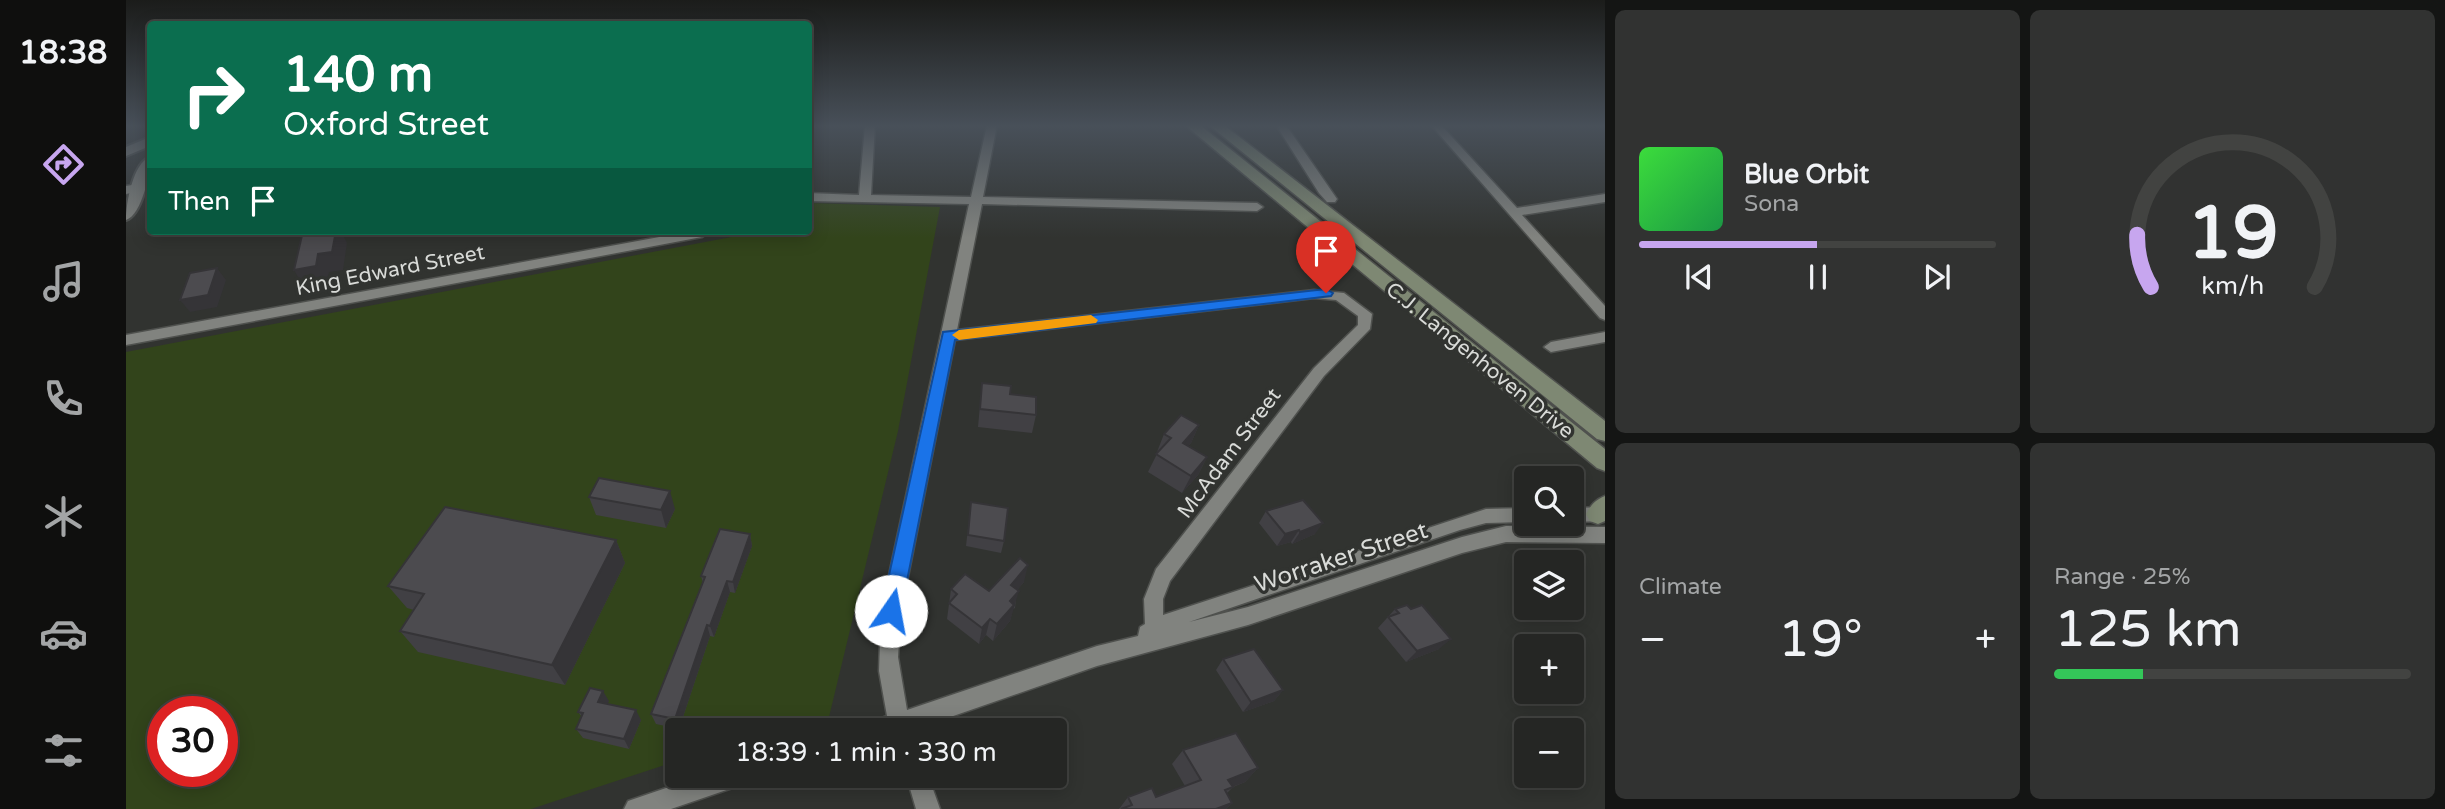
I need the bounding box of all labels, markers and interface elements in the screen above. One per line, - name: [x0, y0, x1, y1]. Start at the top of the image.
- text: 18:38: [19, 34, 107, 72]
- text: 140 m: [283, 46, 433, 105]
- icon: right: [168, 49, 259, 140]
- text: Oxford Street: [283, 106, 489, 144]
- icon: directions: [39, 140, 88, 189]
- text: Blue Orbit: [1744, 159, 1869, 190]
- icon: arrive: [244, 182, 282, 220]
- text: Then: [168, 186, 230, 217]
- text: Sona: [1744, 190, 1799, 218]
- text: 19: [2187, 191, 2278, 279]
- pin: [1296, 221, 1356, 293]
- icon: arrive: [1307, 232, 1345, 270]
- street label: King Edward Street: [294, 240, 487, 301]
- icon: music: [39, 257, 88, 306]
- icon: previous: [1680, 258, 1718, 296]
- icon: pause: [1799, 258, 1837, 296]
- icon: next: [1918, 258, 1956, 296]
- text: km/h: [2201, 271, 2264, 301]
- street label: C.J. Langenhoven Drive: [1381, 277, 1579, 444]
- icon: phone: [39, 374, 88, 423]
- street label: McAdam Street: [1172, 383, 1286, 523]
- map controls: [1514, 466, 1584, 788]
- button: search: [1514, 466, 1584, 536]
- icon: climate: [39, 492, 88, 541]
- street label: Worraker Street: [1251, 516, 1431, 599]
- button: layers: [1514, 550, 1584, 620]
- text: Range · 25%: [2054, 563, 2190, 591]
- text: Climate: [1639, 573, 1722, 601]
- position arrow: [854, 574, 928, 648]
- text: 125 km: [2054, 598, 2242, 661]
- text: 19°: [1778, 608, 1863, 671]
- icon: car: [39, 609, 88, 658]
- text: −: [1639, 617, 1666, 663]
- text: +: [1975, 617, 1996, 663]
- button: +: [1514, 634, 1584, 704]
- speed limit sign: 30: [147, 696, 238, 787]
- button: −: [1514, 718, 1584, 788]
- icon: filters: [39, 726, 88, 775]
- text: 18:39 · 1 min · 330 m: [735, 737, 997, 768]

